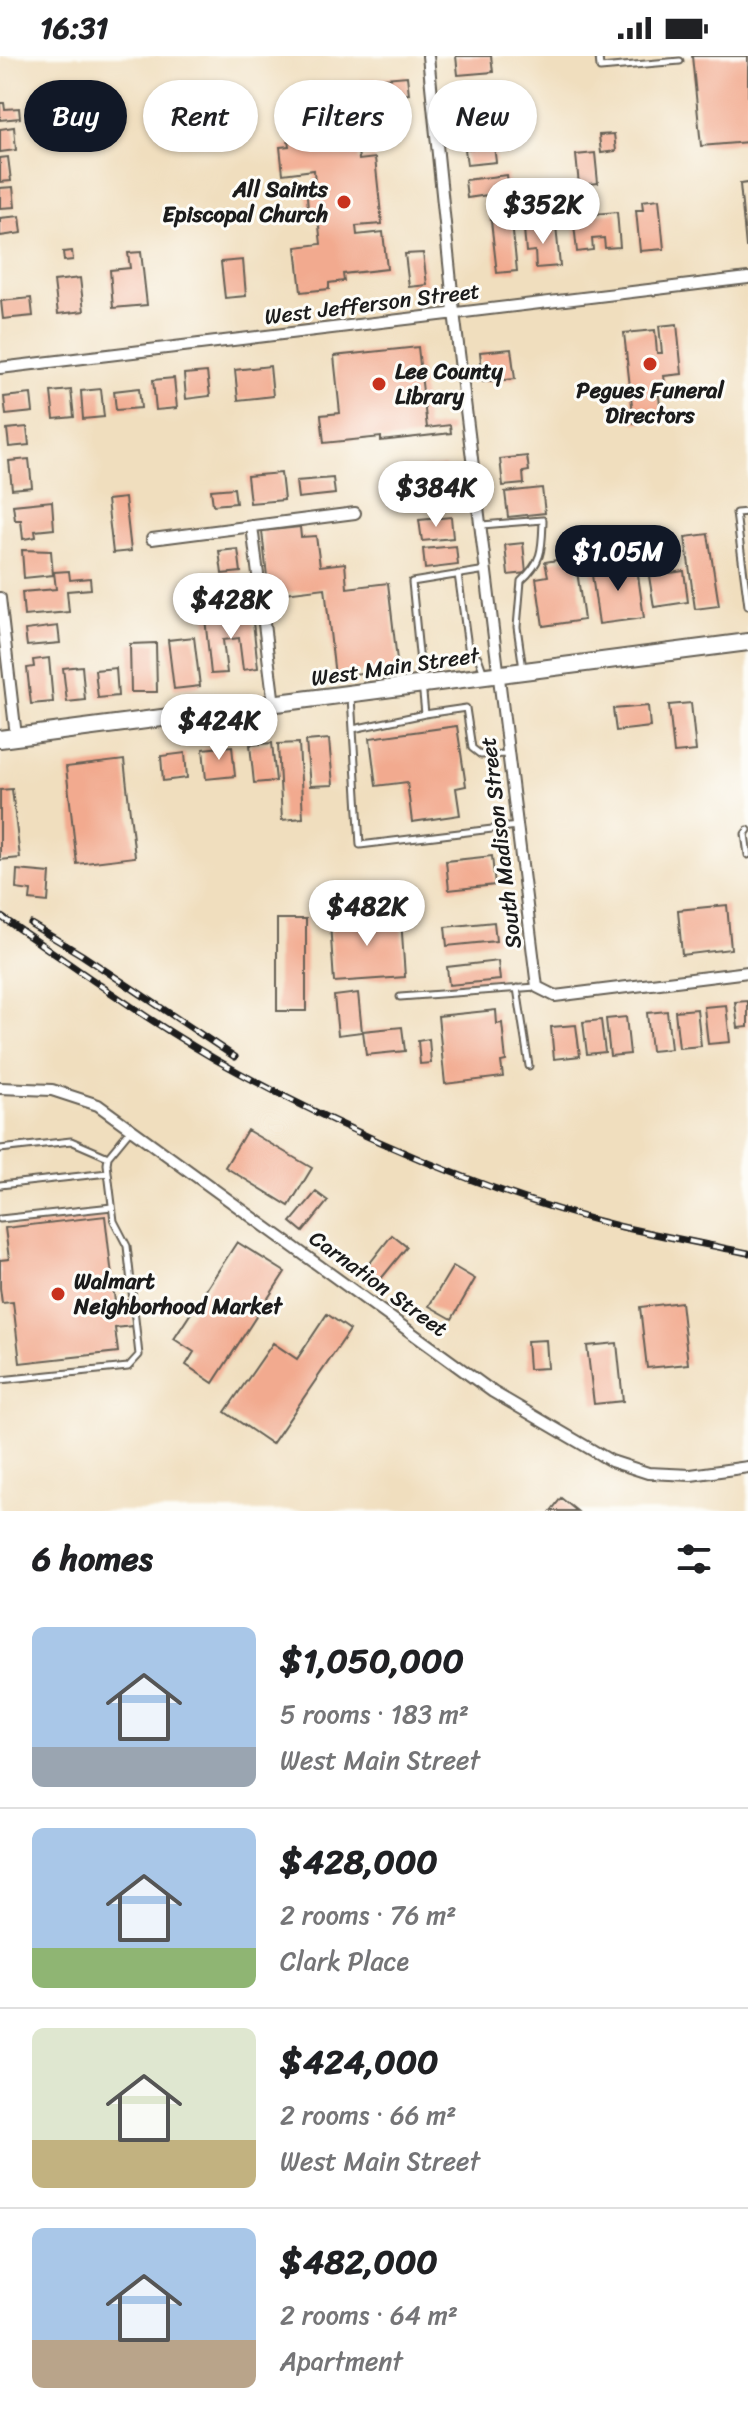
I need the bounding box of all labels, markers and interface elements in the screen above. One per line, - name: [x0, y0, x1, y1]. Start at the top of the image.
- text: 16:31: [40, 1, 108, 55]
- chip: Buy: [24, 80, 127, 152]
- chip: Rent: [143, 80, 258, 152]
- chip: Filters: [274, 80, 412, 152]
- chip: New: [428, 80, 537, 152]
- place label: All Saints Episcopal Church: [163, 170, 329, 234]
- pin: $352K: [487, 178, 599, 246]
- text: $352K: [504, 181, 582, 227]
- marker: All Saints Episcopal Church: [335, 193, 353, 211]
- street label: West Jefferson Street: [262, 271, 482, 336]
- place label: Lee County Library: [395, 352, 503, 416]
- marker: Pegues Funeral Directors: [641, 355, 659, 373]
- place label: Pegues Funeral Directors: [576, 371, 725, 435]
- marker: Lee County Library: [370, 375, 388, 393]
- pin: $384K: [380, 461, 492, 529]
- text: $384K: [396, 464, 476, 510]
- pin: $1.05M: [553, 525, 683, 593]
- text: $1.05M: [573, 528, 663, 574]
- pin: $428K: [175, 573, 287, 641]
- text: $428K: [191, 576, 271, 622]
- street label: West Main Street: [309, 635, 483, 698]
- pin: $424K: [163, 694, 275, 762]
- text: $424K: [179, 697, 259, 743]
- street label: South Madison Street: [468, 734, 533, 951]
- pin: $482K: [311, 880, 423, 948]
- text: $482K: [327, 883, 407, 929]
- street label: Carnation Street: [301, 1219, 457, 1348]
- place label: Walmart Neighborhood Market: [73, 1262, 283, 1326]
- marker: Walmart Neighborhood Market: [49, 1285, 67, 1303]
- text: 6 homes: [32, 1529, 153, 1589]
- icon: filters: [672, 1537, 716, 1581]
- text: $1,050,000: [280, 1631, 464, 1691]
- icon: home: [96, 1659, 192, 1755]
- text: 5 rooms · 183 m²: [280, 1691, 469, 1737]
- text: West Main Street: [280, 1737, 480, 1783]
- text: $428,000: [280, 1832, 438, 1892]
- icon: home: [96, 1860, 192, 1956]
- text: 2 rooms · 76 m²: [280, 1892, 457, 1938]
- text: Clark Place: [280, 1938, 409, 1984]
- text: $424,000: [280, 2032, 439, 2092]
- icon: home: [96, 2060, 192, 2156]
- text: 2 rooms · 66 m²: [280, 2092, 456, 2138]
- text: West Main Street: [280, 2138, 480, 2184]
- text: $482,000: [280, 2232, 438, 2292]
- icon: home: [96, 2260, 192, 2356]
- text: 2 rooms · 64 m²: [280, 2292, 458, 2338]
- text: Apartment: [280, 2338, 403, 2384]

